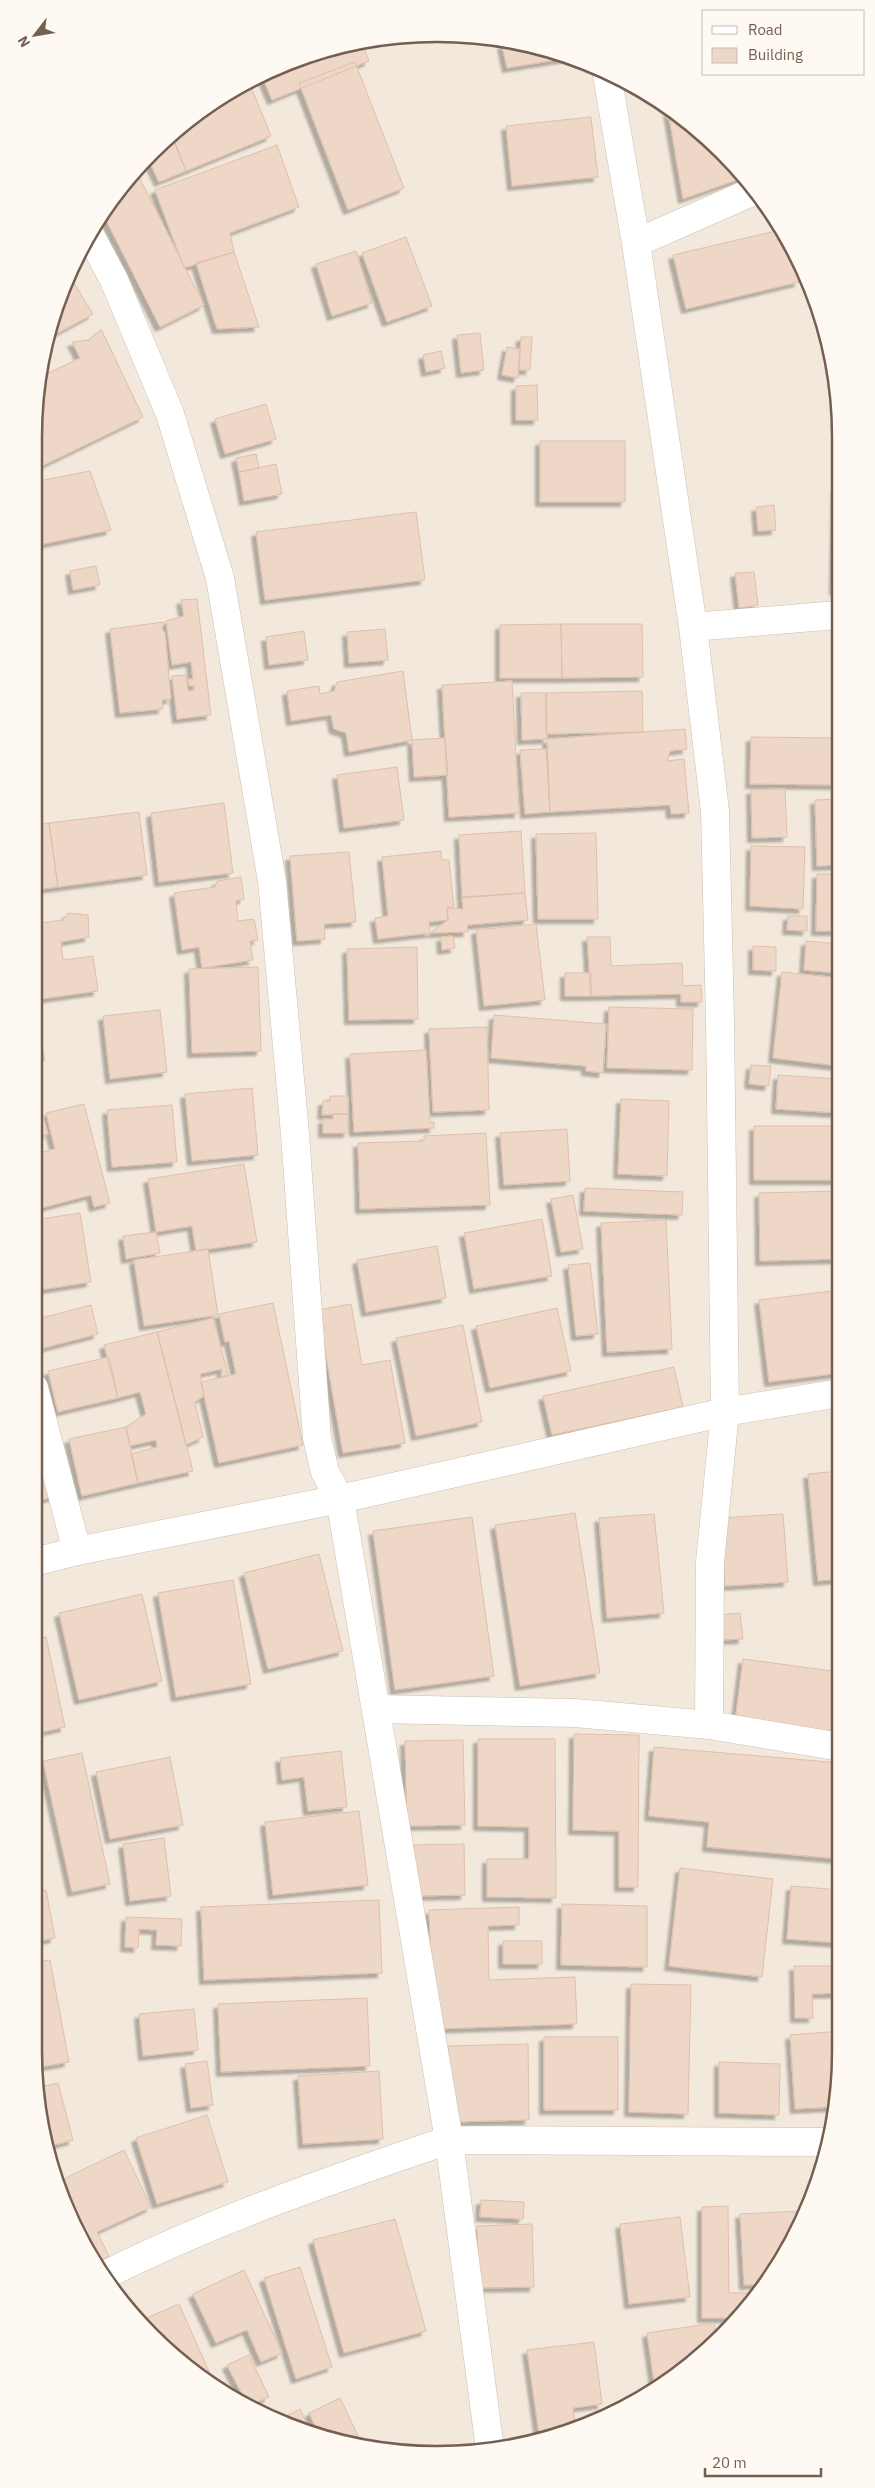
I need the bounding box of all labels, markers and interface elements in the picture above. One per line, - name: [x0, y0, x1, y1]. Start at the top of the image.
- north arrow: [10, 10, 60, 60]
- legend: [702, 10, 865, 75]
- text: Road: [748, 20, 783, 39]
- text: N: [14, 33, 34, 51]
- text: Building: [748, 45, 803, 64]
- scale bar: [705, 2446, 821, 2478]
- text: 20 m: [712, 2453, 747, 2472]

